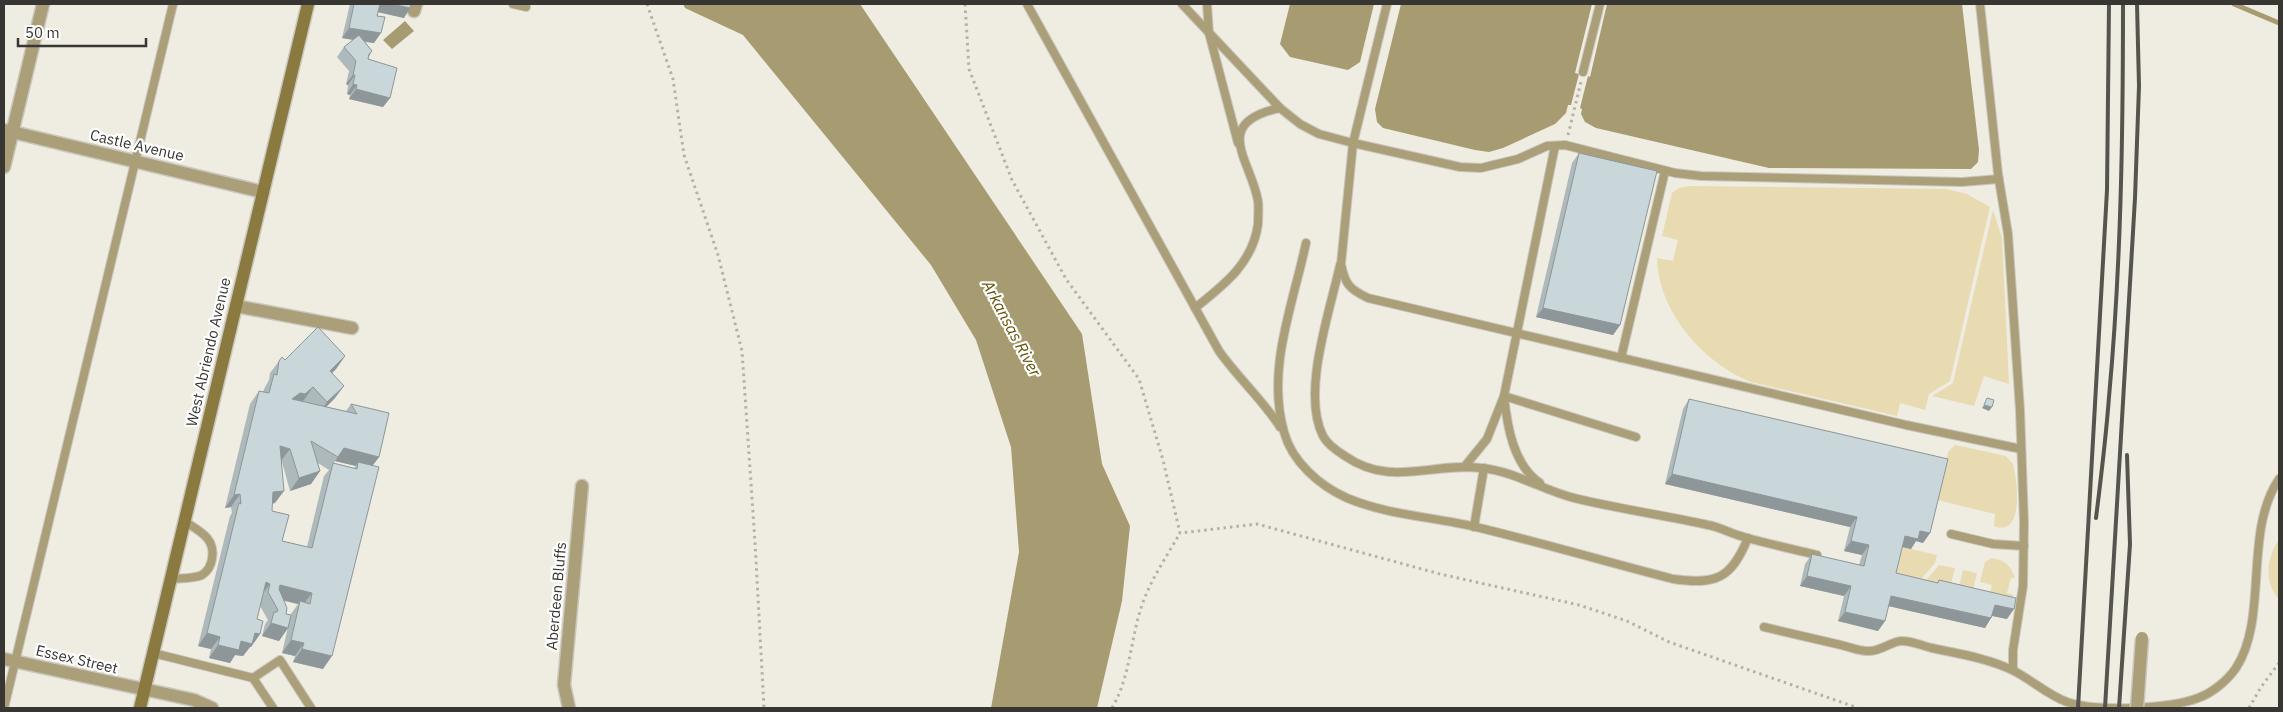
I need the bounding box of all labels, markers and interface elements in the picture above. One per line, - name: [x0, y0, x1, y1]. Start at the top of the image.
- scale bar: [18, 15, 145, 47]
- text: 50 m: [25, 23, 60, 42]
- street label: Castle Avenue: [88, 125, 186, 165]
- street label: West Abriendo Avenue: [182, 276, 234, 428]
- water label: Arkansas River: [978, 276, 1046, 381]
- street label: Aberdeen Bluffs: [542, 541, 570, 651]
- street label: Essex Street: [34, 640, 120, 678]

